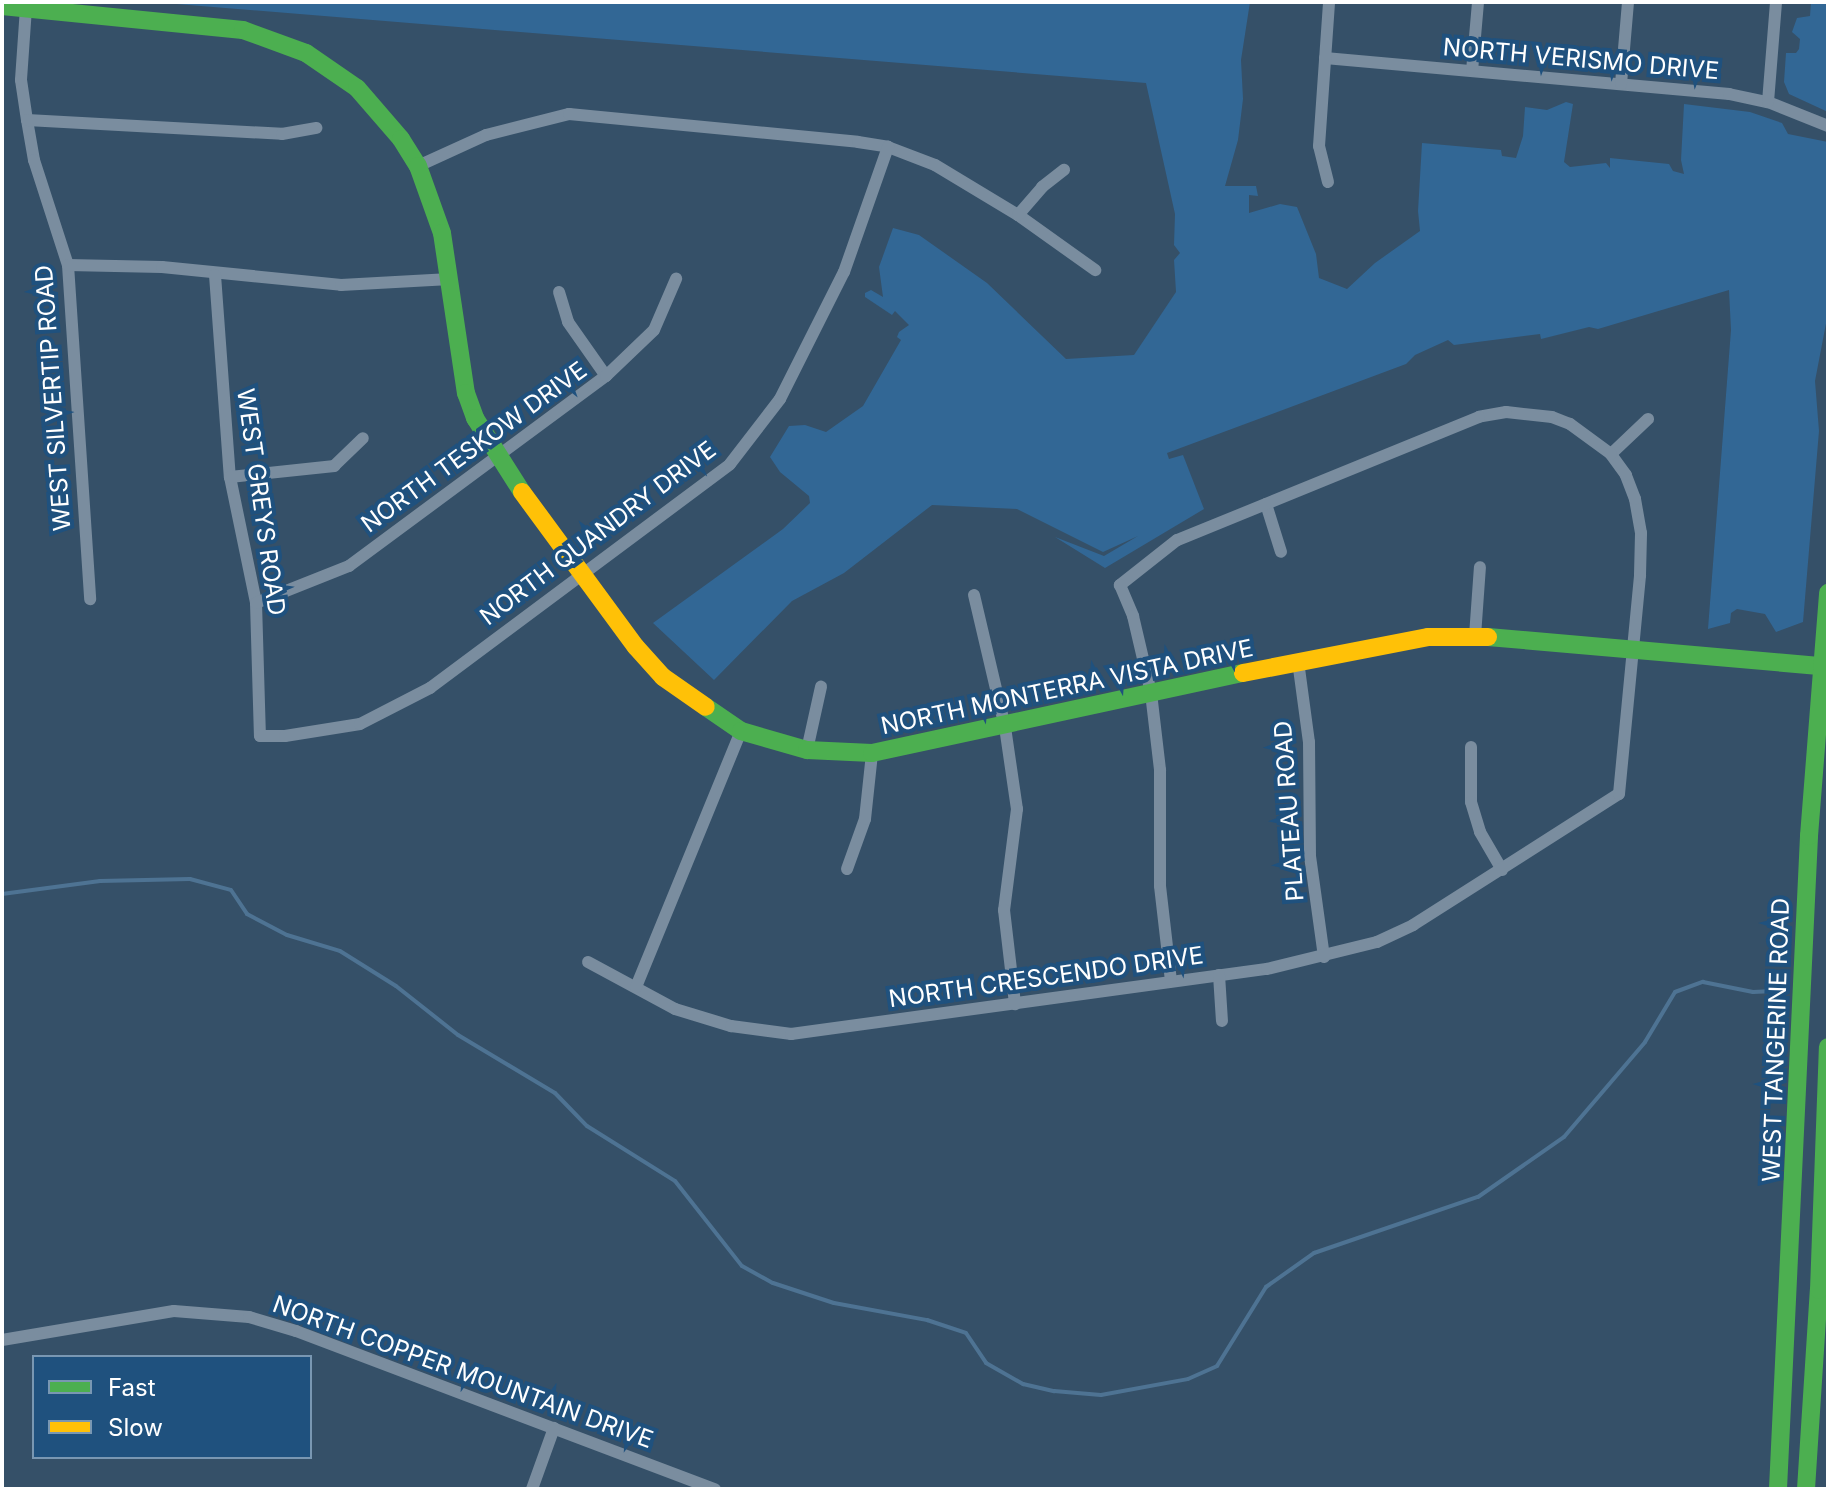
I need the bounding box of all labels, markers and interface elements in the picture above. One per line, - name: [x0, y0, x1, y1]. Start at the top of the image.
- street label: NORTH VERISMO DRIVE: [1442, 33, 1720, 85]
- street label: WEST SILVERTIP ROAD: [29, 264, 77, 532]
- street label: NORTH TESKOW DRIVE: [356, 356, 592, 538]
- street label: WEST GREYS ROAD: [231, 387, 291, 617]
- street label: NORTH QUANDRY DRIVE: [474, 435, 722, 631]
- street label: NORTH MONTERRA VISTA DRIVE: [878, 633, 1256, 741]
- street label: PLATEAU ROAD: [1268, 720, 1310, 902]
- street label: WEST TANGERINE ROAD: [1757, 898, 1795, 1182]
- street label: NORTH CRESCENDO DRIVE: [887, 941, 1205, 1013]
- street label: NORTH COPPER MOUNTAIN DRIVE: [269, 1290, 657, 1454]
- legend: [32, 1355, 312, 1459]
- text: Fast: [108, 1373, 156, 1402]
- text: Slow: [108, 1413, 163, 1442]

